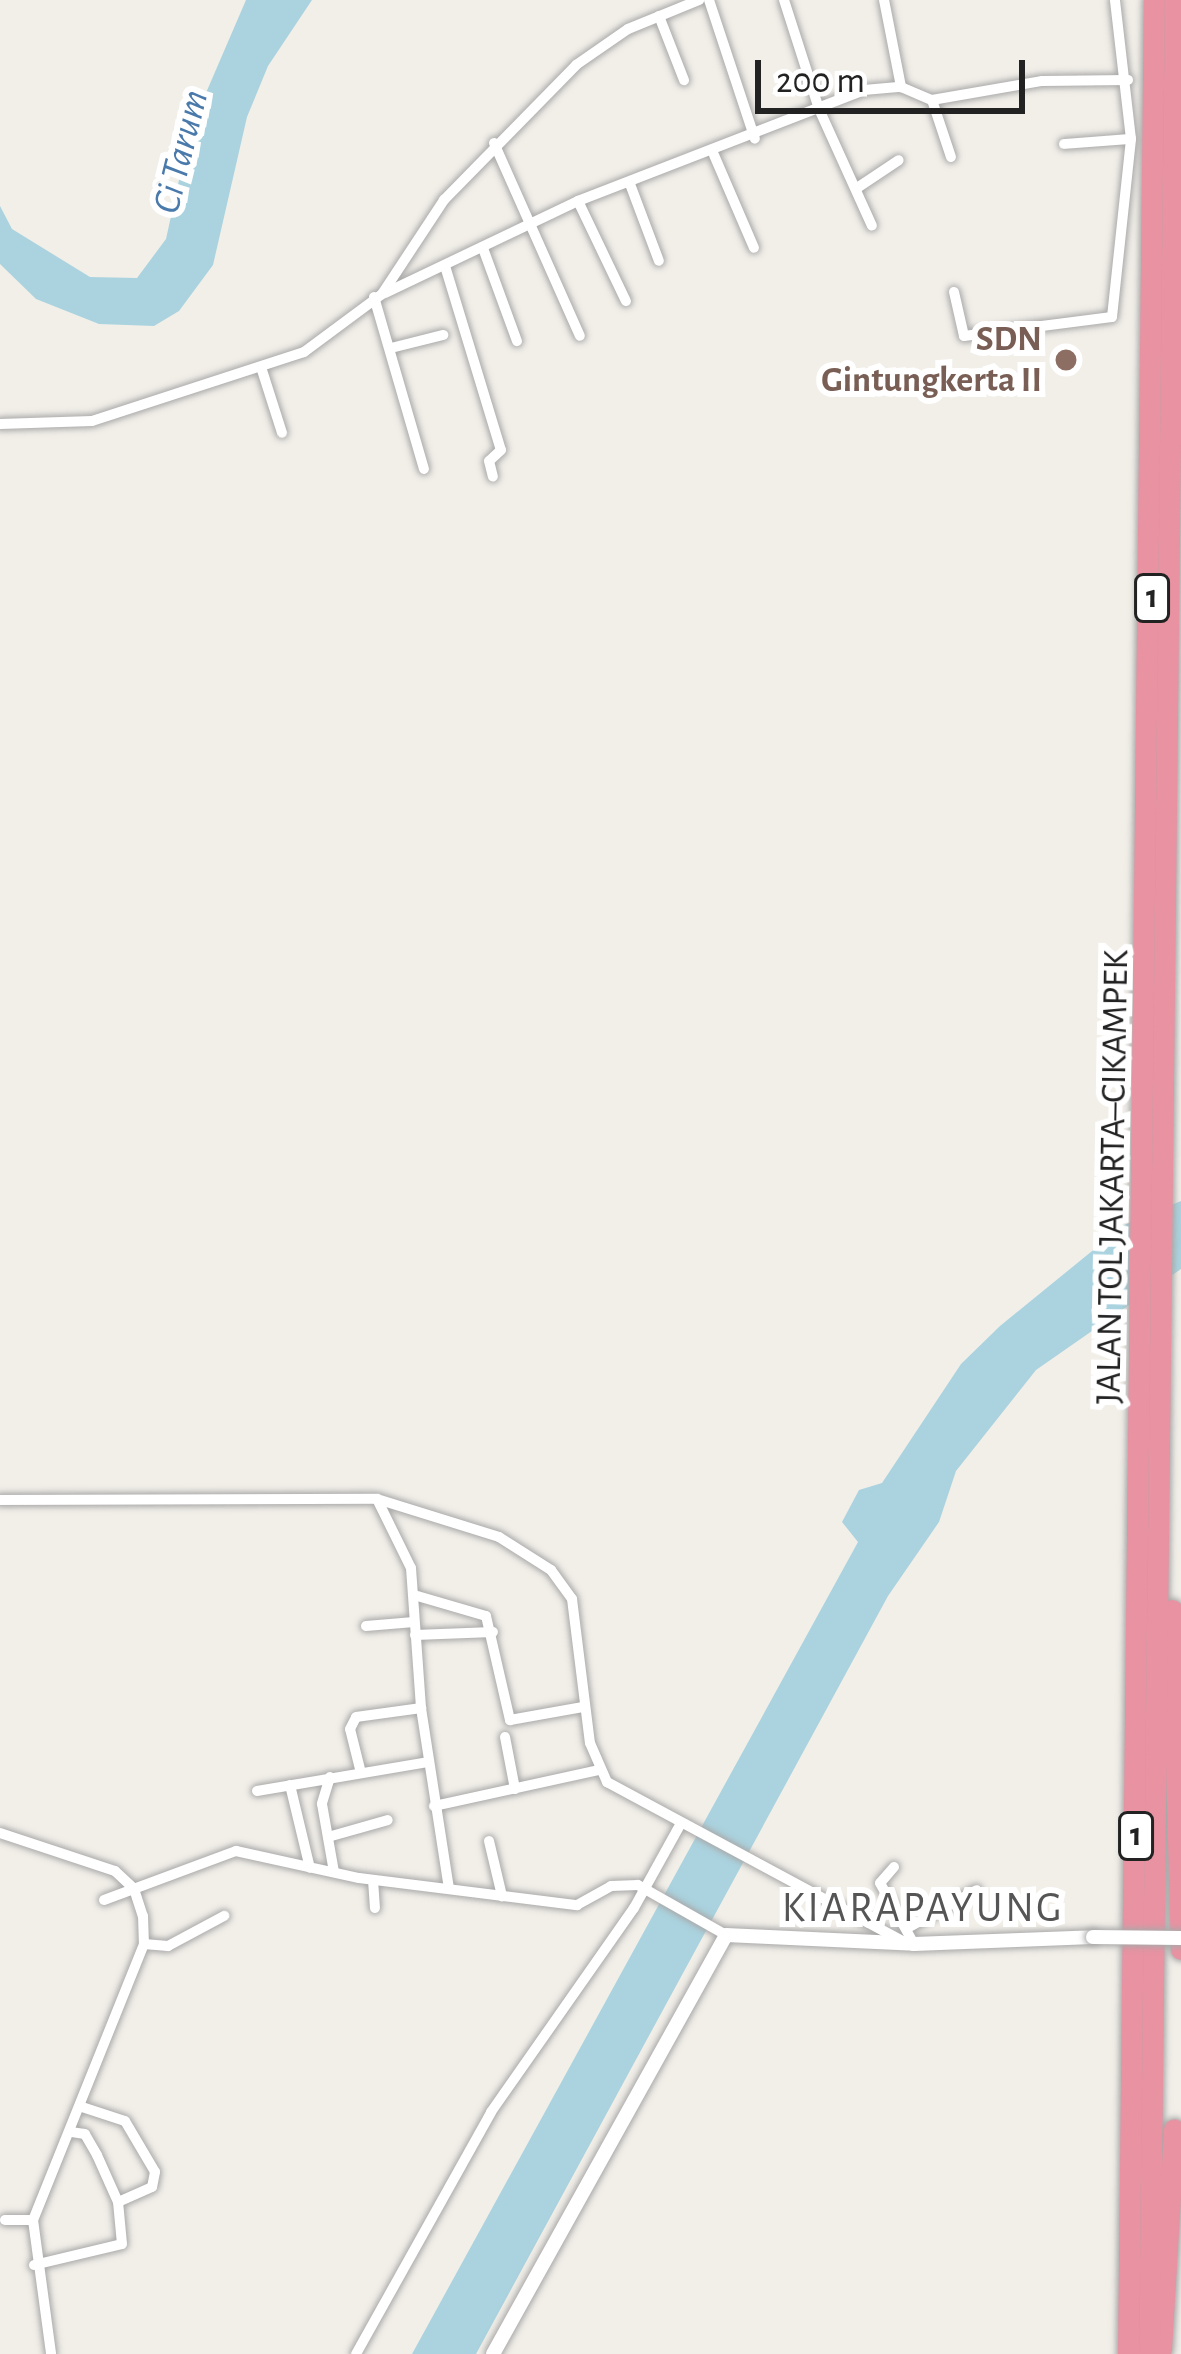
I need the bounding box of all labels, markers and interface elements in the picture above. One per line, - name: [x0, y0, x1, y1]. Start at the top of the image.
- scale bar: [761, 36, 1031, 110]
- text: 200 m: [776, 63, 865, 99]
- water label: Ci Tarum: [144, 85, 220, 219]
- place label: SDN Gintungkerta II: [821, 317, 1042, 402]
- marker: SDN Gintungkerta II: [1053, 347, 1079, 373]
- road number: 1: [1134, 571, 1170, 625]
- street label: JALAN TOL JAKARTA–CIKAMPEK: [1087, 950, 1139, 1404]
- road number: 1: [1118, 1809, 1154, 1863]
- district label: KIARAPAYUNG: [782, 1883, 1064, 1933]

